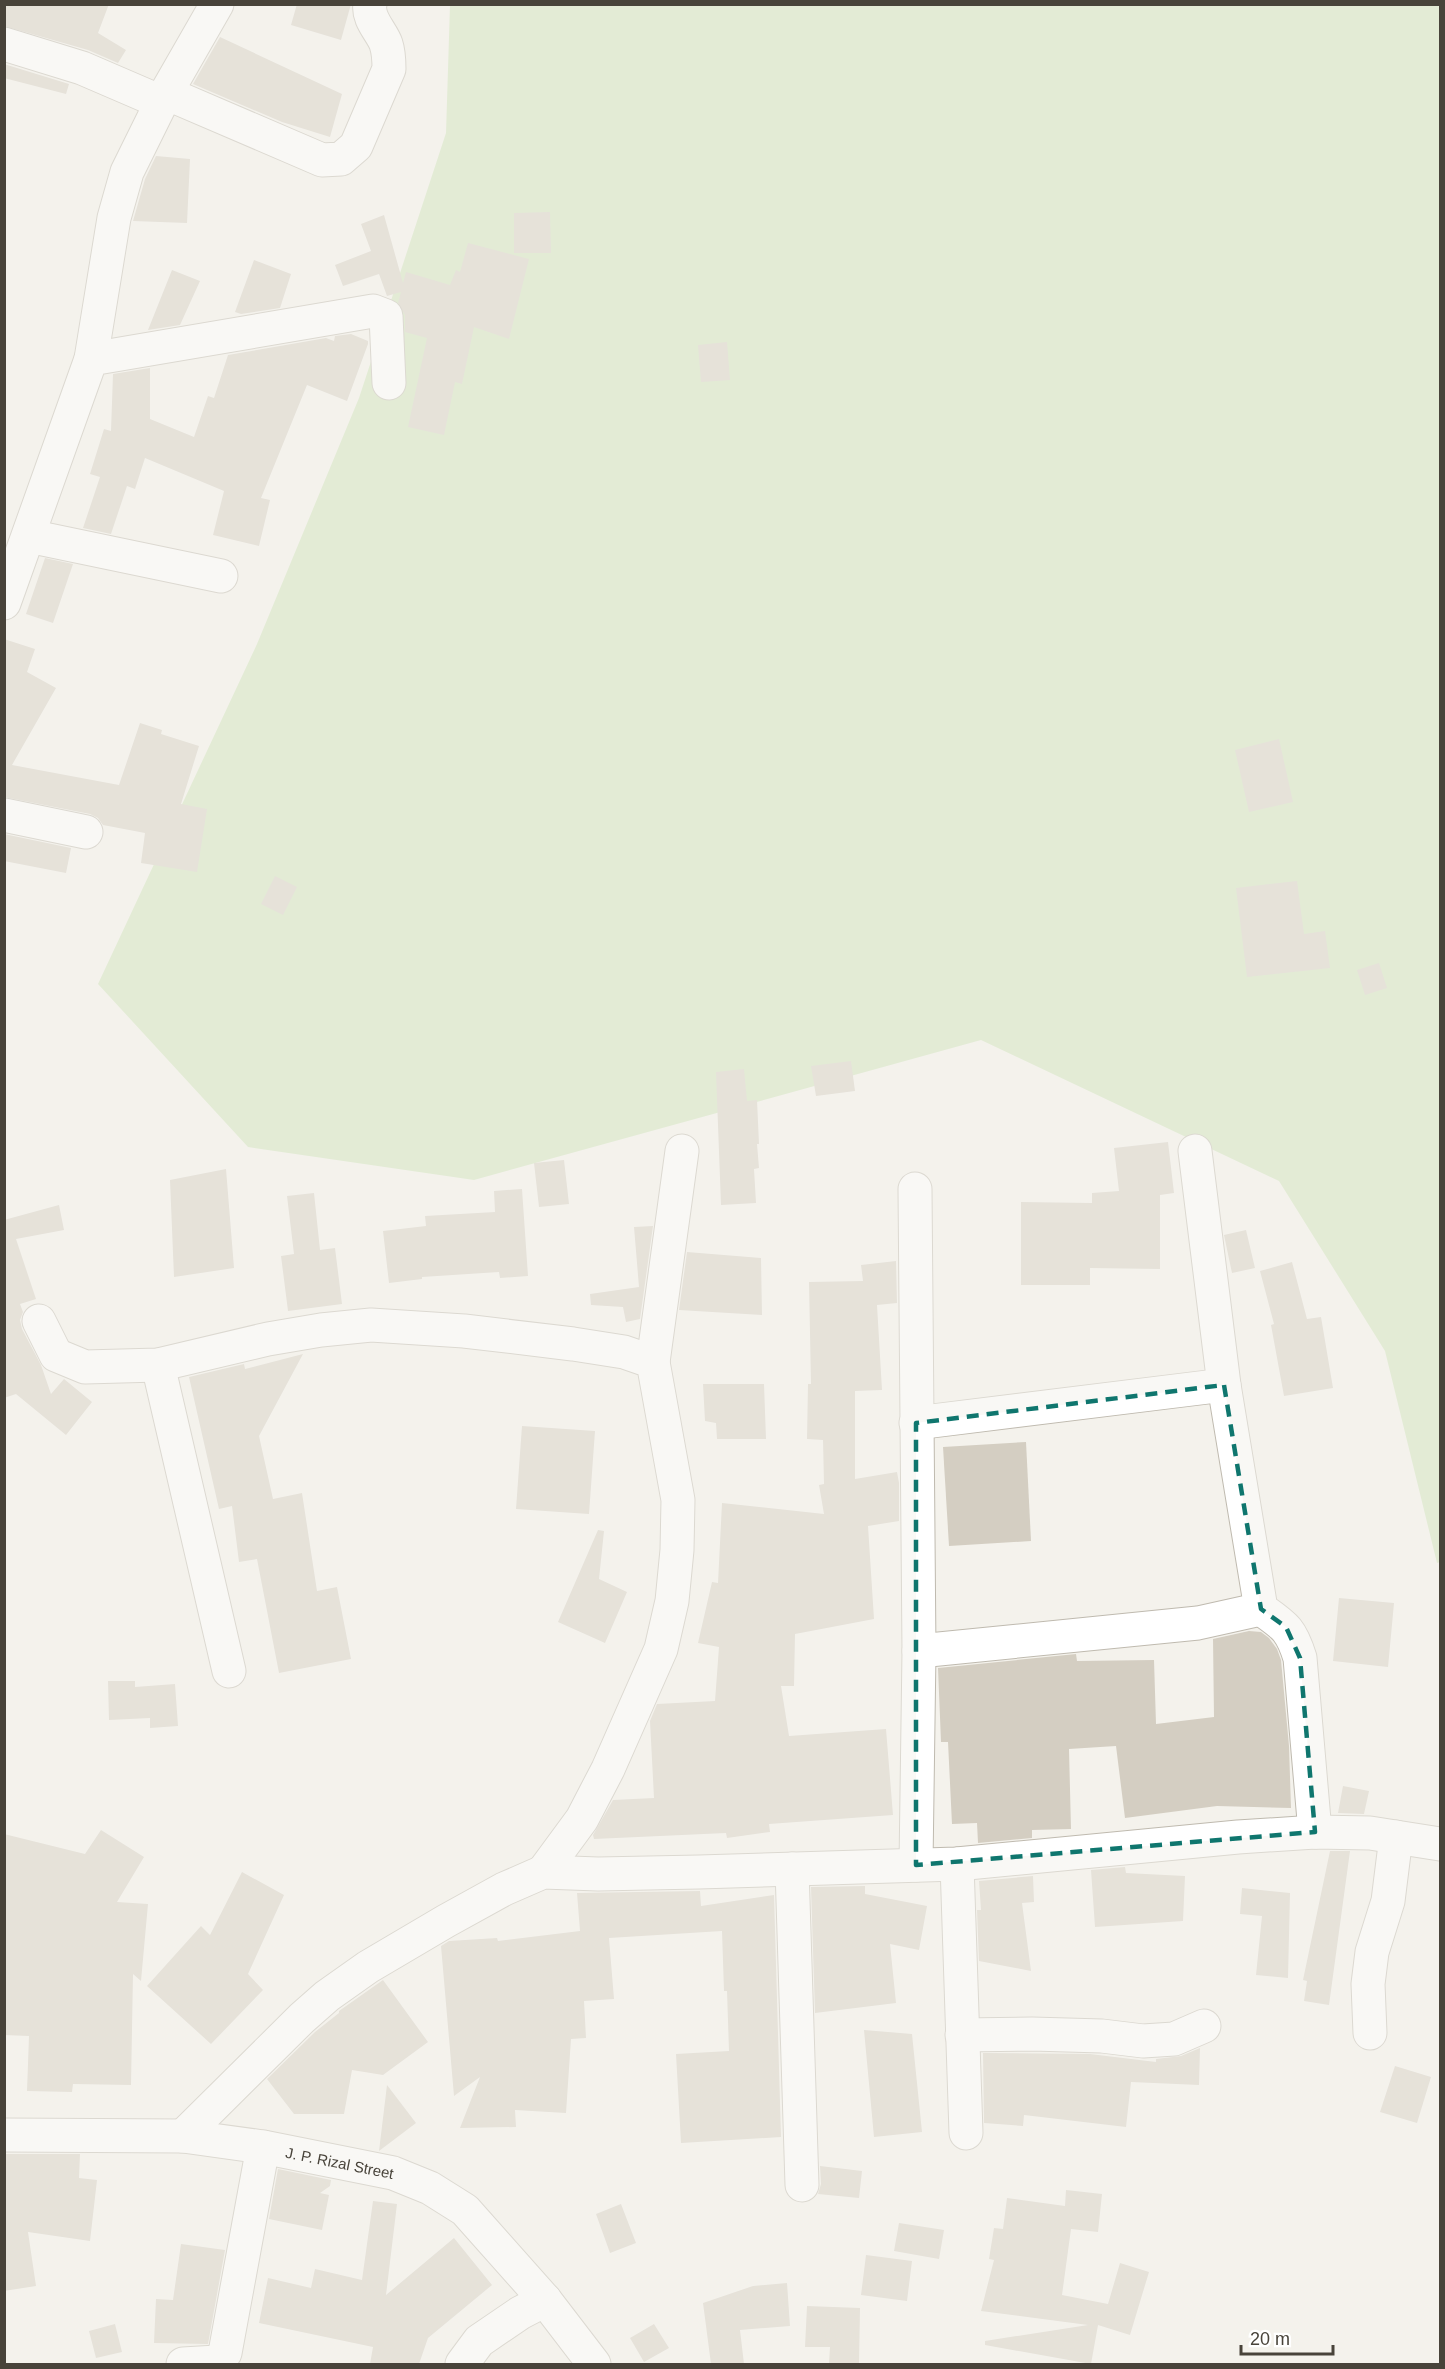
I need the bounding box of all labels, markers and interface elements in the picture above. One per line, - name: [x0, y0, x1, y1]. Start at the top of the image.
- street label: J. P. Rizal Street: [284, 2143, 396, 2182]
- scale bar: [1241, 2318, 1332, 2356]
- text: 20 m: [1250, 2329, 1290, 2349]

